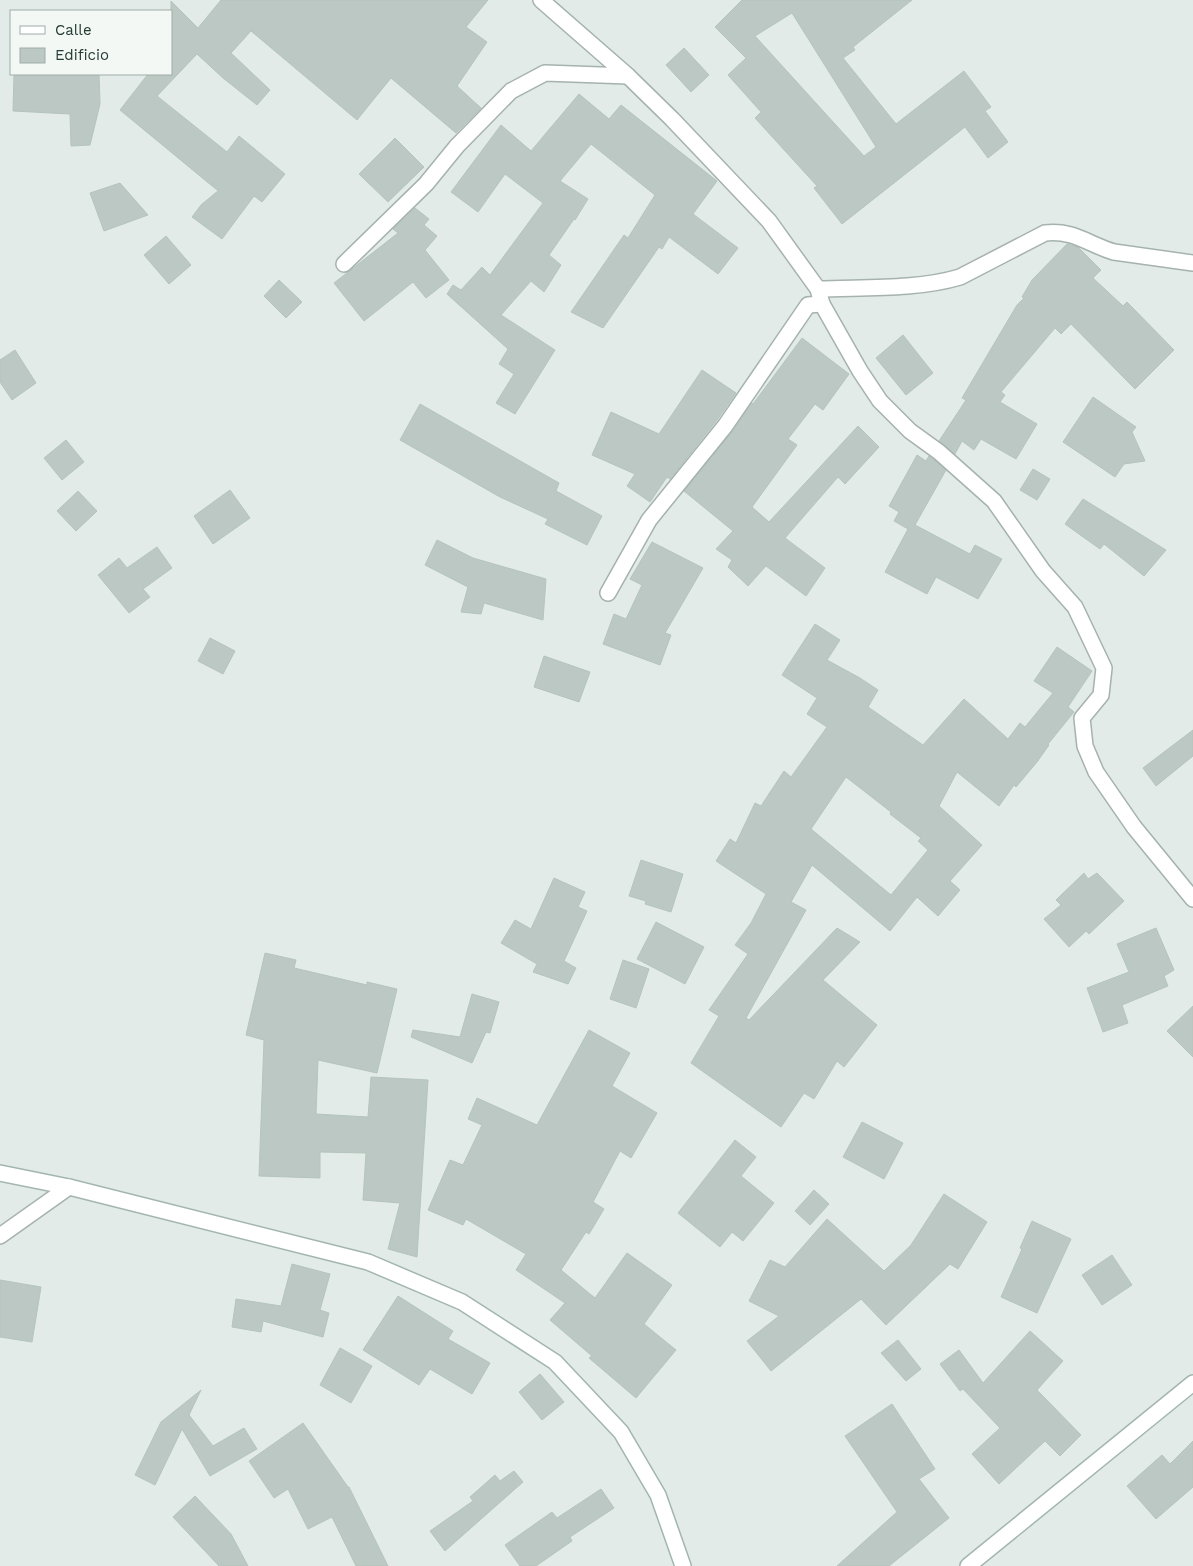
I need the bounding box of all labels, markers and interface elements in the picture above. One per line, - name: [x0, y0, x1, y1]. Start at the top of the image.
- legend: [10, 10, 172, 75]
- text: Calle: [55, 21, 92, 39]
- text: Edificio: [55, 46, 109, 64]

